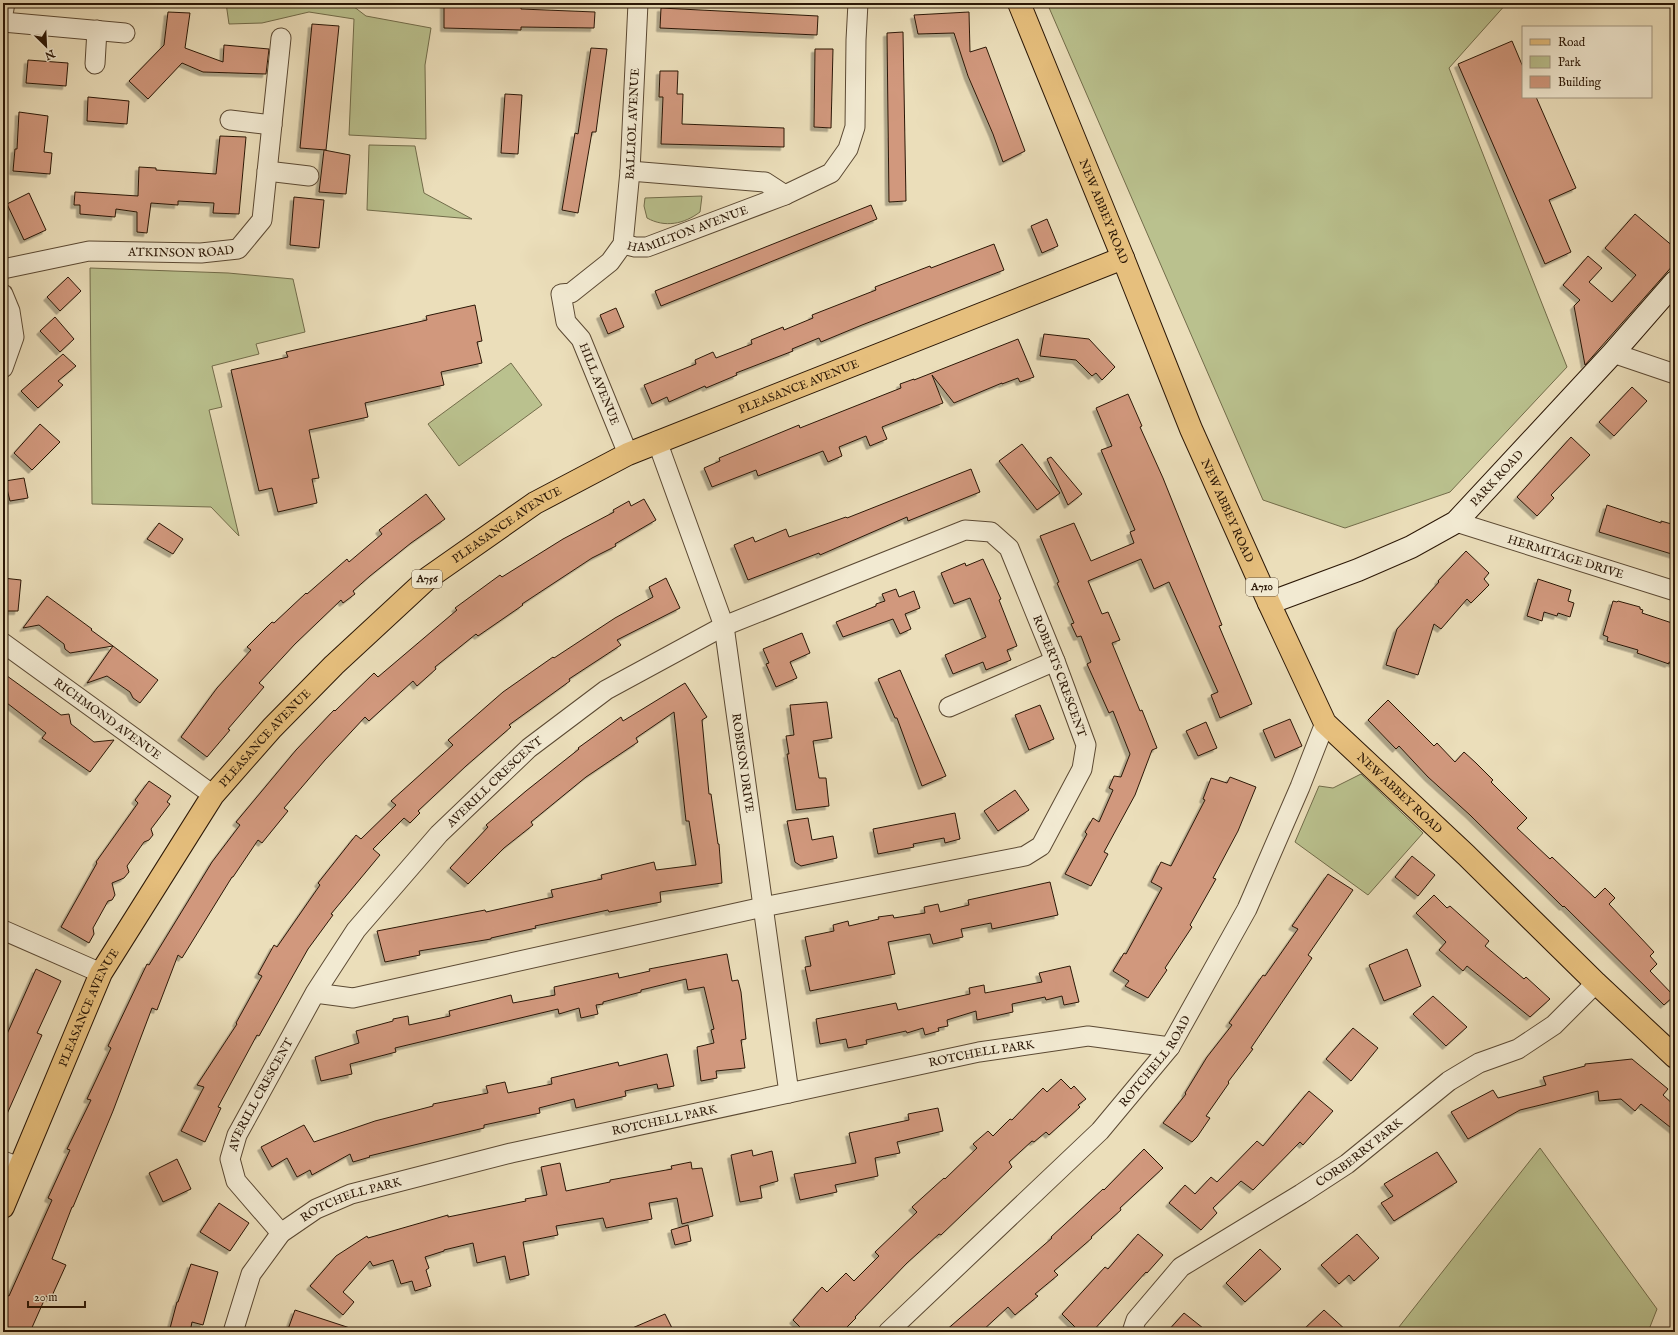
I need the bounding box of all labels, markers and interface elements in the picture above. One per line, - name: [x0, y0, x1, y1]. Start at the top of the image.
- north arrow: [26, 26, 66, 66]
- legend: [1522, 26, 1652, 98]
- text: Road: [1558, 35, 1586, 50]
- text: N: [42, 45, 58, 63]
- text: Park: [1558, 55, 1581, 70]
- street label: BALLIOL AVENUE: [622, 68, 642, 180]
- text: Building: [1558, 75, 1602, 90]
- street label: NEW ABBEY ROAD: [1076, 157, 1132, 266]
- street label: HAMILTON AVENUE: [625, 202, 750, 255]
- street label: ATKINSON ROAD: [127, 242, 235, 261]
- street label: HILL AVENUE: [576, 341, 622, 427]
- street label: PLEASANCE AVENUE: [736, 356, 861, 417]
- street label: PARK ROAD: [1467, 447, 1527, 509]
- street label: NEW ABBEY ROAD: [1198, 457, 1258, 565]
- street label: PLEASANCE AVENUE: [449, 483, 564, 566]
- street label: HERMITAGE DRIVE: [1506, 531, 1626, 582]
- road number: A756: [412, 570, 442, 588]
- road number: A710: [1246, 578, 1278, 596]
- street label: ROBERTS CRESCENT: [1030, 613, 1090, 739]
- street label: RICHMOND AVENUE: [51, 675, 164, 763]
- street label: PLEASANCE AVENUE: [216, 686, 314, 790]
- street label: ROBISON DRIVE: [729, 712, 757, 814]
- street label: AVERILL CRESCENT: [443, 733, 546, 831]
- street label: NEW ABBEY ROAD: [1354, 749, 1446, 837]
- street label: PLEASANCE AVENUE: [55, 946, 122, 1069]
- street label: ROTCHELL ROAD: [1116, 1013, 1194, 1110]
- street label: AVERILL CRESCENT: [225, 1035, 296, 1154]
- street label: ROTCHELL PARK: [927, 1036, 1035, 1070]
- street label: ROTCHELL PARK: [610, 1101, 718, 1139]
- street label: CORBERRY PARK: [1313, 1114, 1405, 1190]
- street label: ROTCHELL PARK: [297, 1174, 403, 1225]
- scale bar: [28, 1283, 85, 1309]
- text: 20 m: [34, 1290, 57, 1305]

